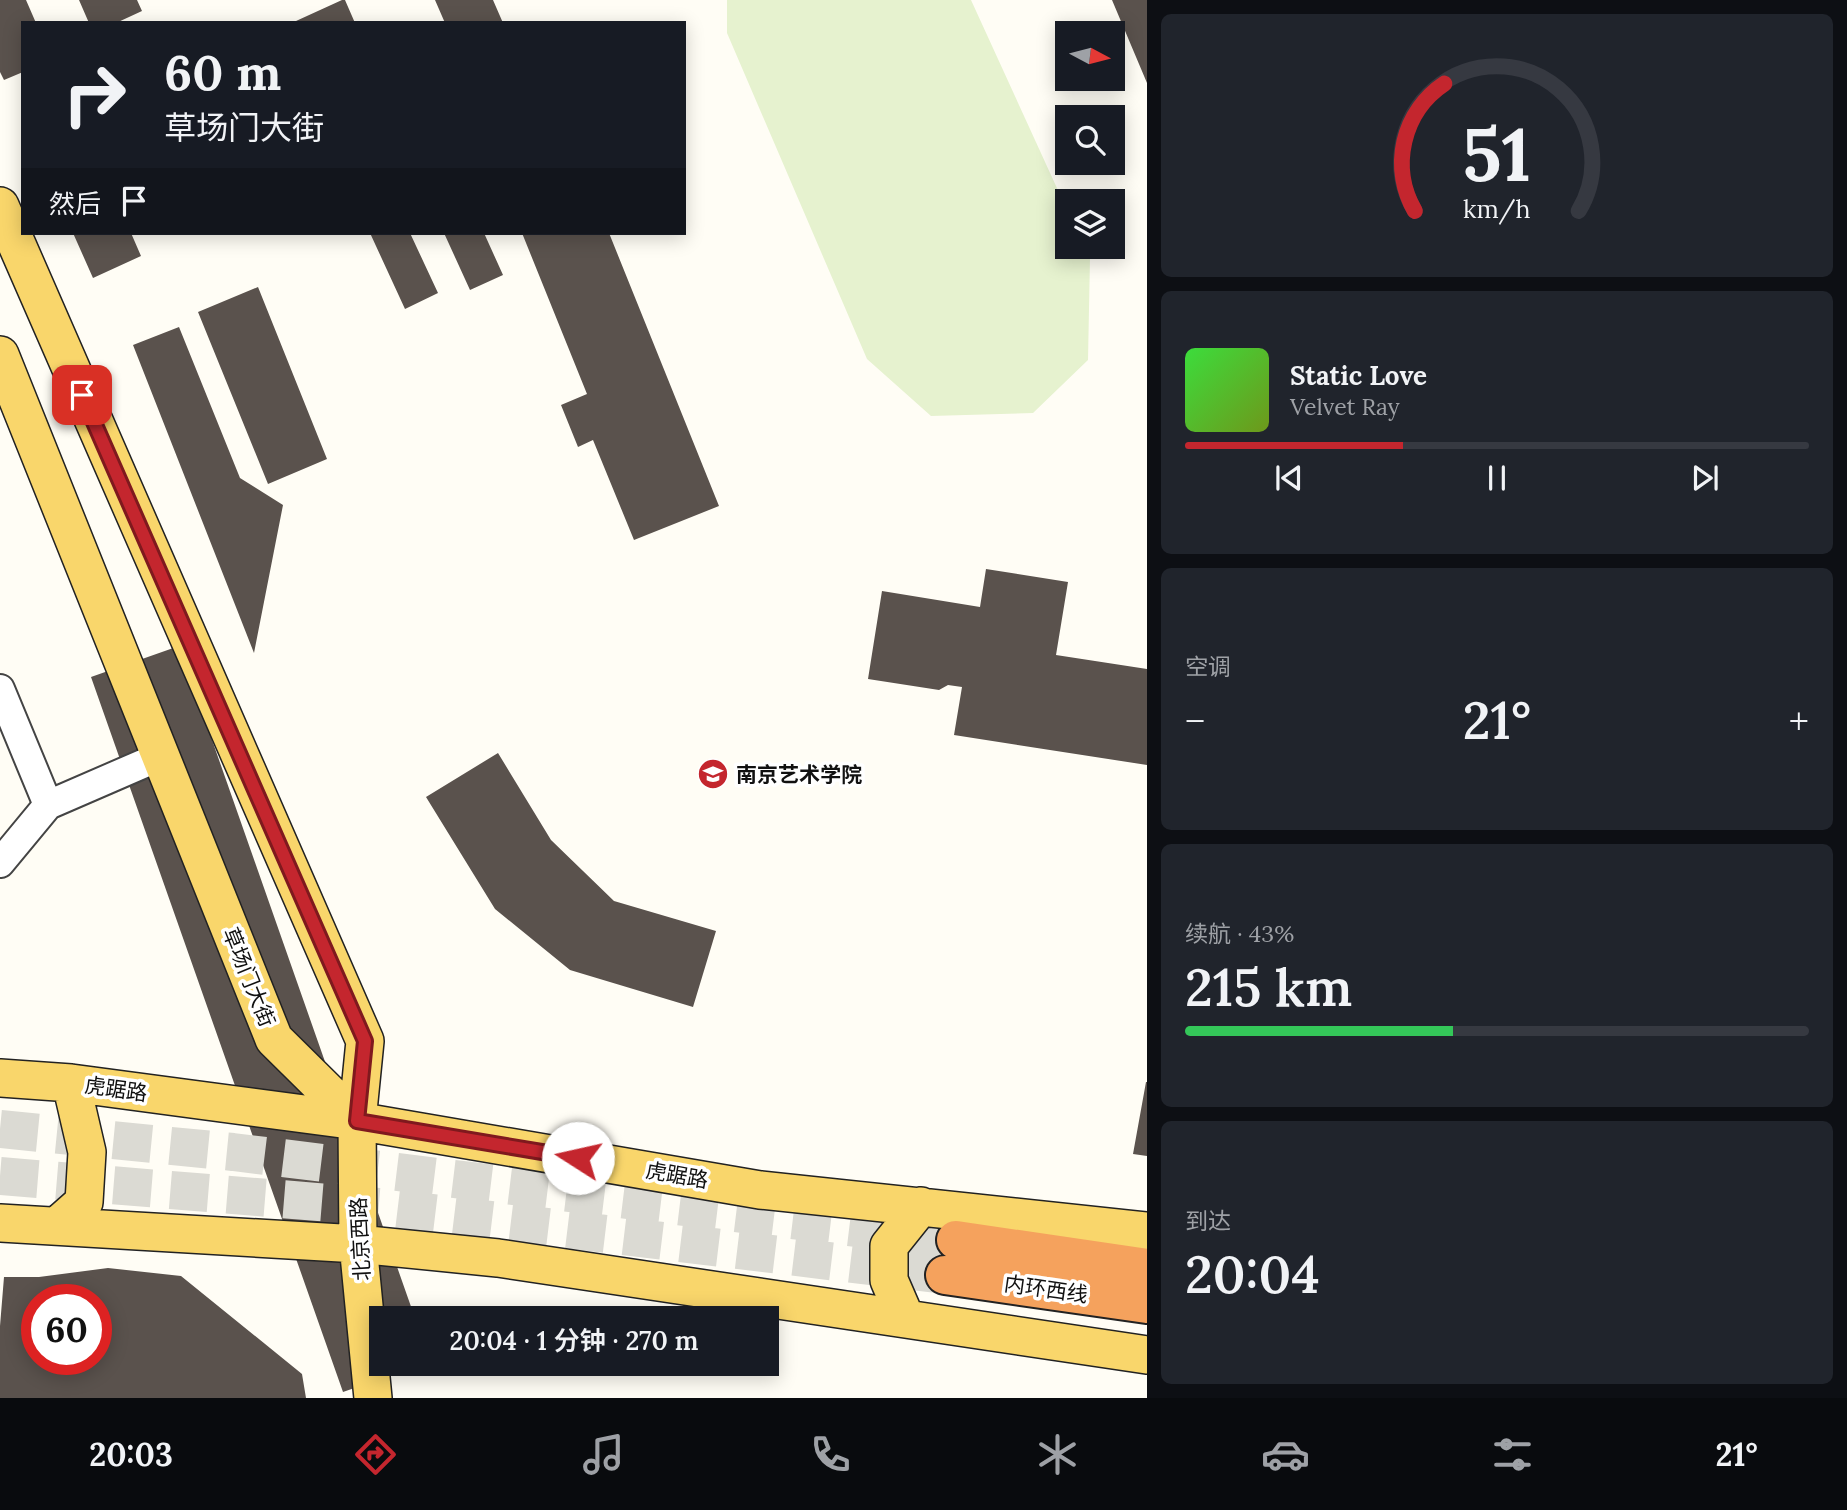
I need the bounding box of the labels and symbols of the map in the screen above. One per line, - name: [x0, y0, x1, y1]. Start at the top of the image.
- north arrow: [1055, 21, 1125, 91]
- pin: [52, 365, 112, 425]
- school or university icon: 南京艺术学院: [696, 757, 730, 791]
- place label: 南京艺术学院: [736, 761, 862, 788]
- street label: 草场门大街: [217, 923, 281, 1031]
- street label: 虎踞路: [83, 1071, 149, 1107]
- position arrow: [541, 1121, 615, 1195]
- street label: 虎踞路: [644, 1156, 710, 1194]
- street label: 北京西路: [344, 1196, 376, 1282]
- street label: 内环西线: [1003, 1270, 1089, 1308]
- speed limit sign: 60: [21, 1284, 112, 1375]

